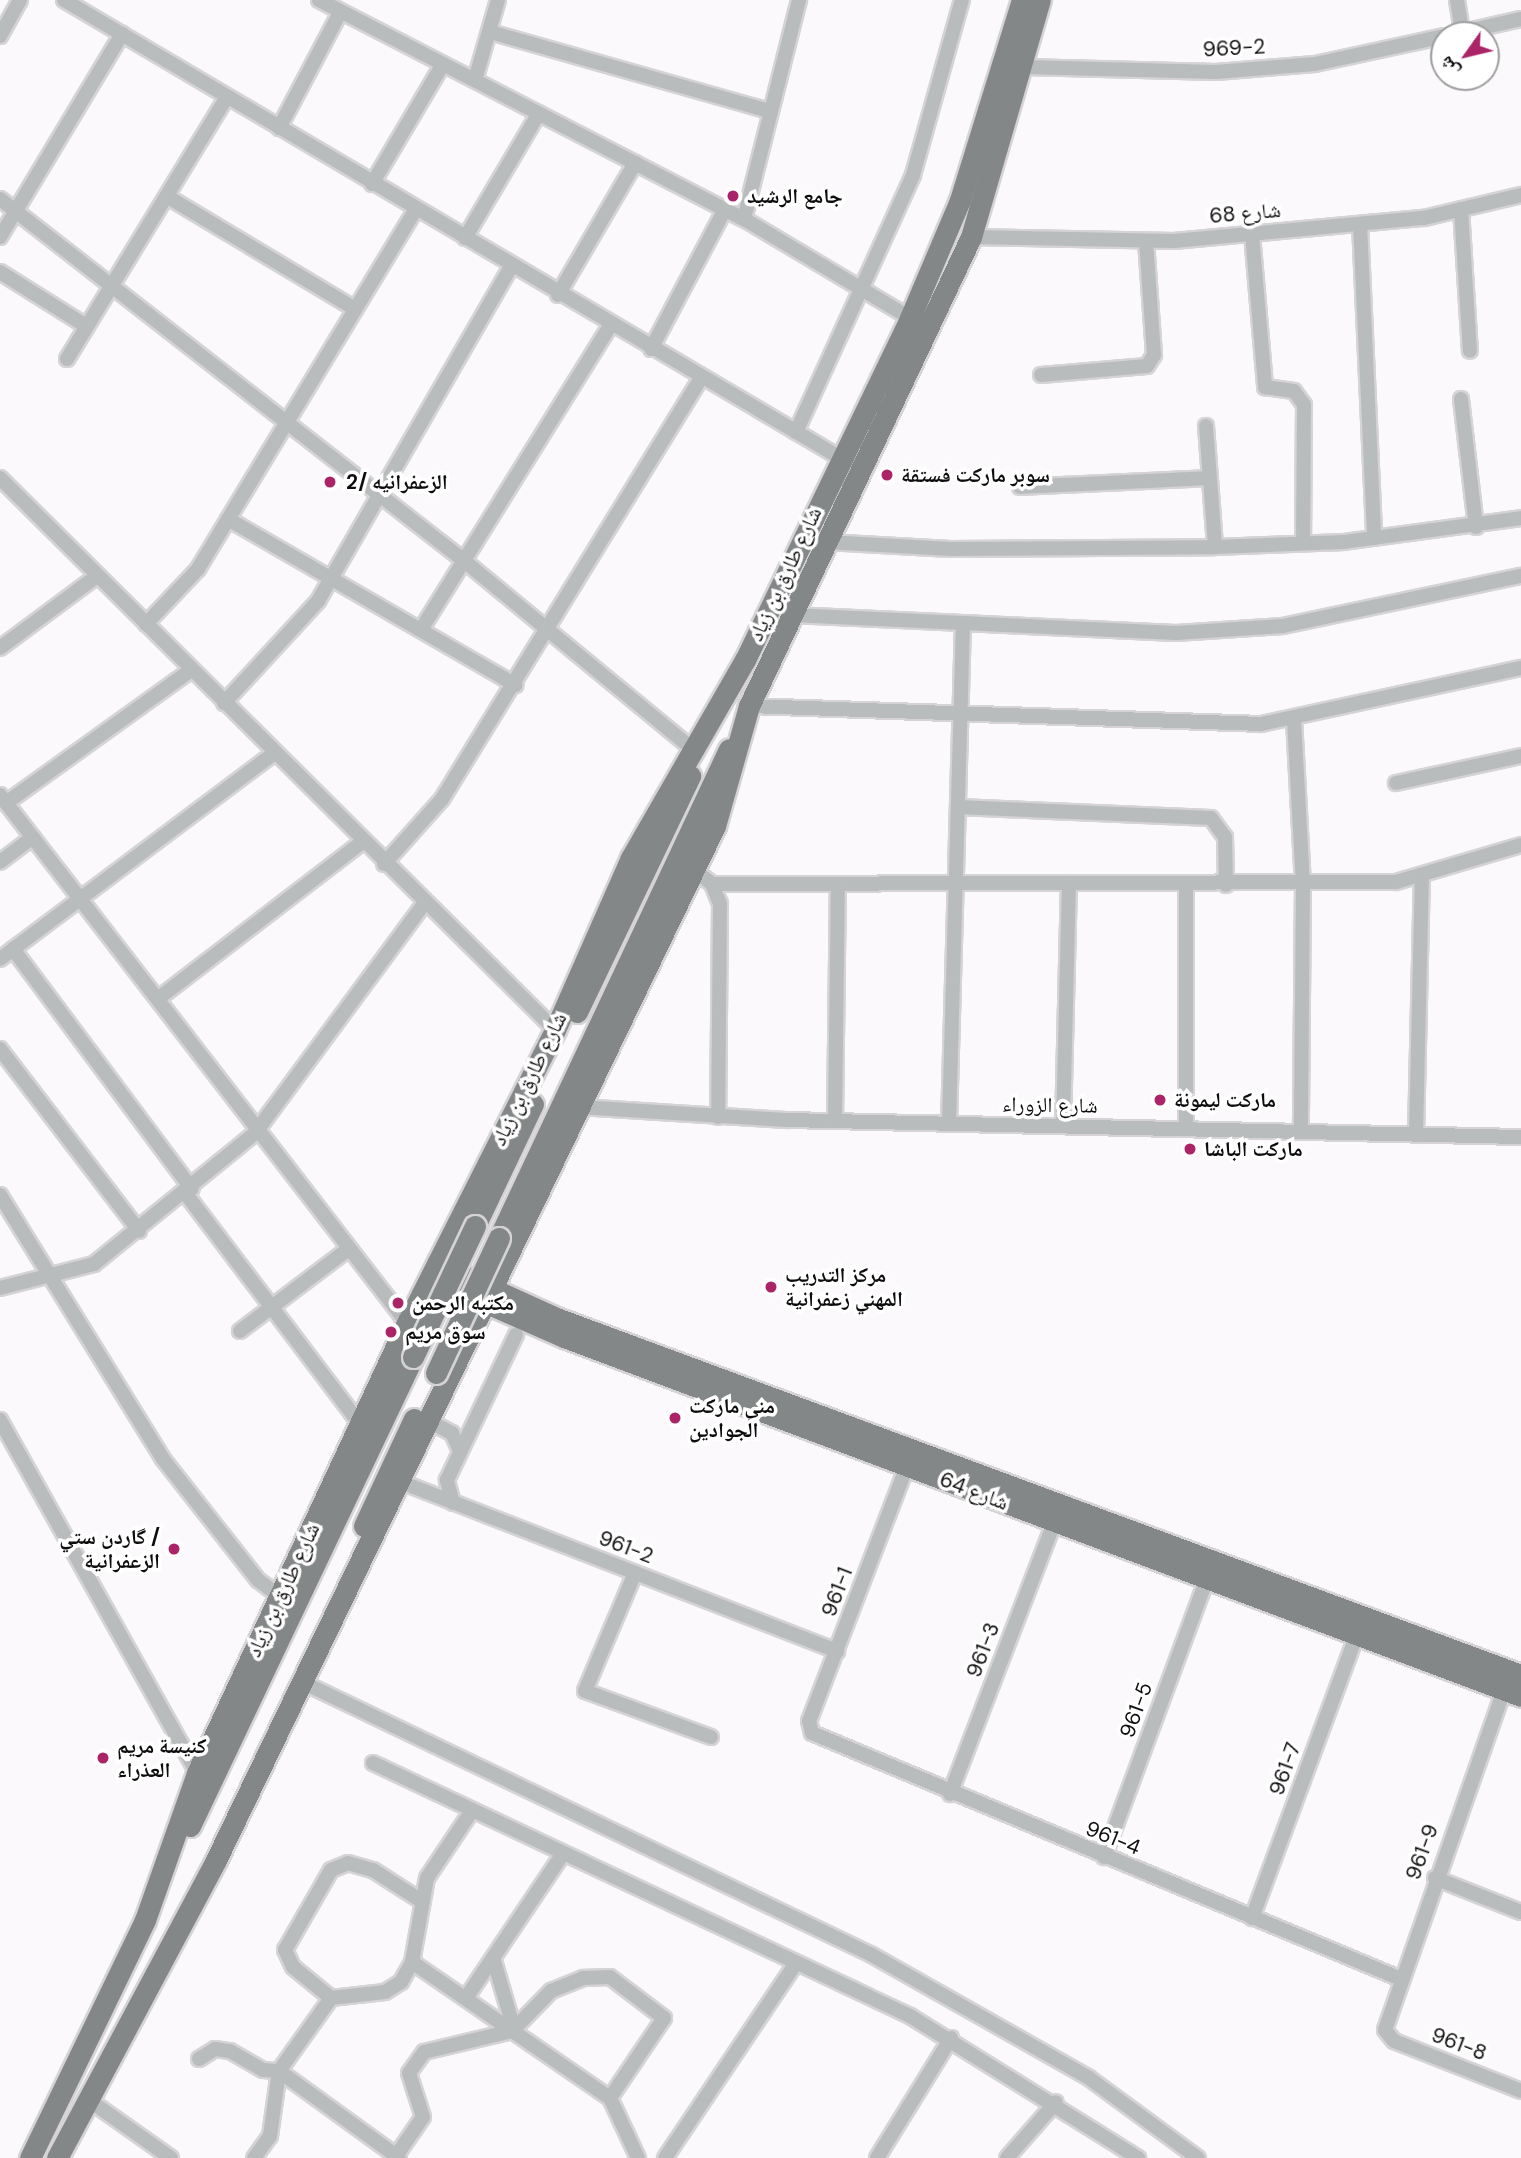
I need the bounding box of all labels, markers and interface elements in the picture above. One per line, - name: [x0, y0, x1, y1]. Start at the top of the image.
- north arrow: [1430, 21, 1500, 91]
- street label: 969-2: [1202, 34, 1266, 62]
- text: ش: [1433, 52, 1465, 82]
- place label: جامع الرشيد: [747, 183, 843, 209]
- marker: جامع الرشيد: [725, 188, 741, 204]
- street label: شارع 68: [1208, 197, 1282, 229]
- place label: سوبر ماركت فستقة: [901, 462, 1050, 488]
- marker: سوبر ماركت فستقة: [879, 467, 895, 483]
- place label: الزعفرانيه /2: [346, 469, 448, 495]
- marker: الزعفرانيه /2: [320, 472, 340, 492]
- street label: شارع طارق بن زياد: [743, 503, 827, 645]
- street label: شارع طارق بن زياد: [486, 1008, 572, 1150]
- place label: ماركت ليمونة: [1174, 1087, 1276, 1113]
- street label: شارع الزوراء: [1002, 1092, 1098, 1118]
- marker: ماركت ليمونة: [1152, 1092, 1168, 1108]
- place label: ماركت الباشا: [1204, 1136, 1303, 1162]
- marker: ماركت الباشا: [1182, 1141, 1198, 1157]
- place label: مركز التدريب المهني زعفرانية: [785, 1262, 903, 1312]
- marker: مركز التدريب المهني زعفرانية: [763, 1279, 779, 1295]
- place label: مكتبه الرحمن: [412, 1290, 514, 1316]
- marker: مكتبه الرحمن: [390, 1295, 406, 1311]
- place label: سوق مريم: [405, 1319, 486, 1345]
- marker: سوق مريم: [383, 1324, 399, 1340]
- place label: مني ماركت الجوادين: [689, 1393, 775, 1443]
- marker: مني ماركت الجوادين: [667, 1410, 683, 1426]
- street label: شارع 64: [936, 1466, 1012, 1516]
- street label: شارع طارق بن زياد: [241, 1519, 325, 1661]
- place label: گاردن ستي / الزعفرانية: [59, 1524, 160, 1574]
- street label: 961-2: [595, 1525, 657, 1569]
- marker: گاردن ستي / الزعفرانية: [166, 1541, 182, 1557]
- street label: 961-1: [816, 1564, 858, 1620]
- street label: 961-3: [961, 1619, 1005, 1681]
- street label: 961-5: [1114, 1679, 1158, 1741]
- place label: كنيسة مريم العذراء: [117, 1733, 206, 1783]
- street label: 961-7: [1264, 1739, 1306, 1799]
- marker: كنيسة مريم العذراء: [95, 1750, 111, 1766]
- street label: 961-4: [1082, 1816, 1144, 1860]
- street label: 961-9: [1400, 1821, 1444, 1883]
- street label: 961-8: [1428, 2022, 1490, 2066]

